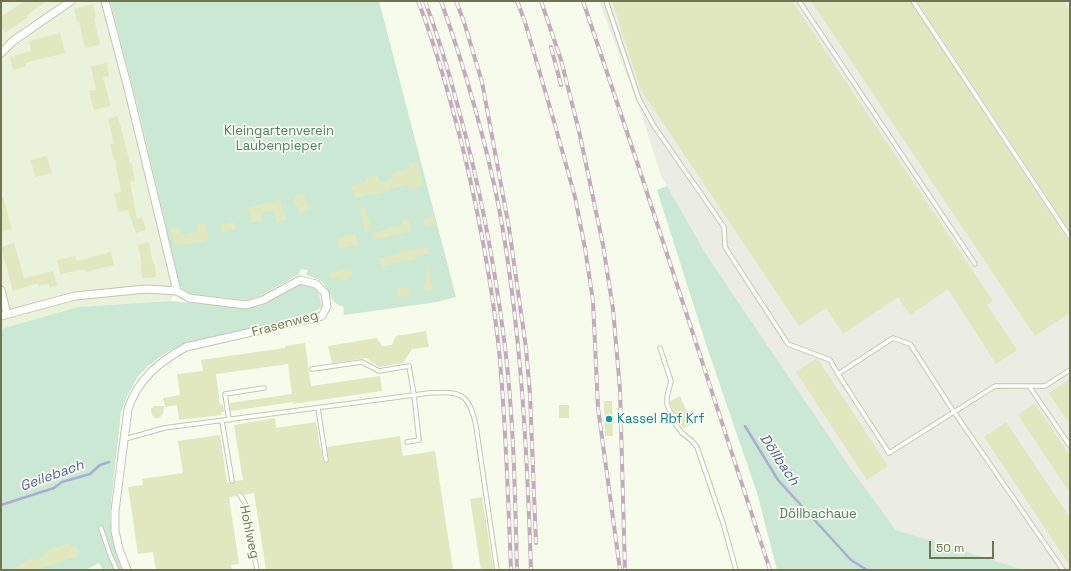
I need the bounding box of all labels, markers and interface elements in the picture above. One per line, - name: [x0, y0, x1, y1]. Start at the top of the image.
- park label: Kleingartenverein Laubenpieper: [224, 123, 334, 154]
- street label: Frasenweg: [250, 308, 320, 340]
- place label: Kassel Rbf Krf: [617, 411, 704, 427]
- marker: Kassel Rbf Krf: [604, 414, 614, 424]
- water label: Döllbach: [756, 431, 802, 489]
- water label: Geilebach: [18, 457, 86, 495]
- street label: Hohlweg: [236, 504, 262, 560]
- park label: Döllbachaue: [779, 506, 857, 522]
- scale bar: [931, 533, 996, 559]
- text: 50 m: [936, 540, 964, 556]

